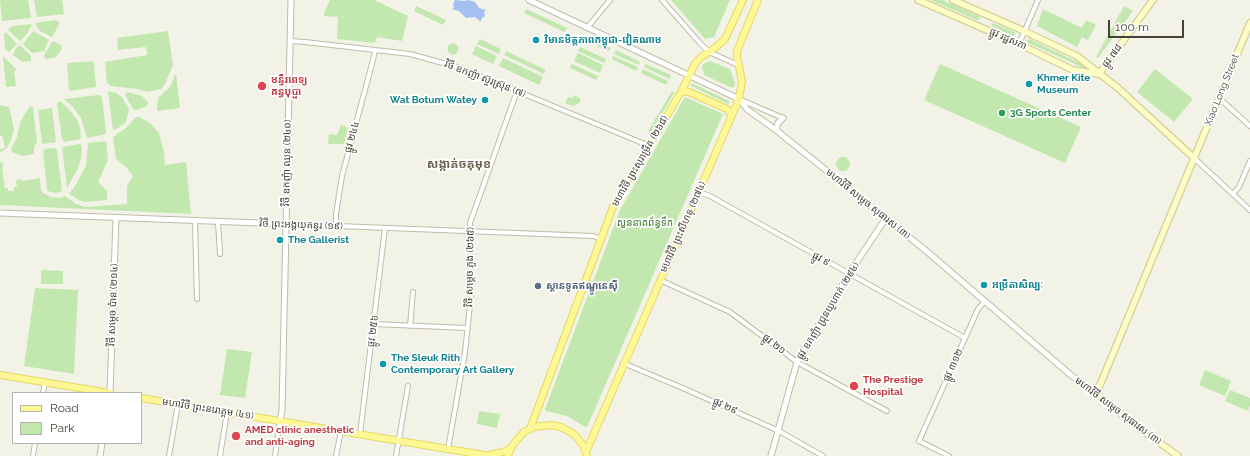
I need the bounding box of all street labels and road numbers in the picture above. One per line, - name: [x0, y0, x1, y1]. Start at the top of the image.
- street label: ផ្លូវ រដ្ឋសភា: [987, 25, 1029, 53]
- street label: ផ្លូវ ៧៨: [1099, 42, 1125, 70]
- street label: Xiao Long Street: [1202, 52, 1242, 128]
- street label: វិថី ឧកញ៉ា ស៊ួរស៊្រុន (៧): [443, 58, 527, 100]
- street label: មហាវិថី ព្រះសុរាម្រឹត (២៦៨): [609, 113, 671, 209]
- street label: វិថី ឧកញ៉ា ឈុន (២៤០): [280, 119, 294, 207]
- street label: ផ្លូវ ២៤៤: [342, 120, 362, 154]
- street label: មហាវិថី សម្តេច សុធារស (៣): [823, 166, 913, 242]
- street label: មហាវិថី ព្រះសីហនុ (២៧៤): [658, 180, 708, 274]
- street label: វិថី ព្រះអង្គយុគន្ធរ (១៩): [259, 218, 343, 232]
- street label: វិថី សម្តេច ភួង (២៦៥): [463, 227, 477, 307]
- street label: ផ្លូវ ៩: [810, 249, 832, 269]
- street label: ផ្លូវ ឧកញ៉ា ជ្រុនយូហាក់ (២៩៤): [794, 260, 862, 362]
- street label: វិថី សម្តេច ប៉ាន (២១៤): [106, 263, 120, 347]
- street label: ផ្លូវ ២៥៦: [365, 314, 381, 348]
- street label: ផ្លូវ ២១: [760, 331, 788, 357]
- street label: ផ្លូវ ៣១២: [940, 347, 966, 383]
- street label: មហាវិថី សម្តេច សុធារស (៣): [1072, 375, 1164, 447]
- street label: ផ្លូវ ២៩: [711, 395, 739, 417]
- street label: មហាវិថី ព្រះនរោត្តម (៤១): [161, 396, 255, 422]

